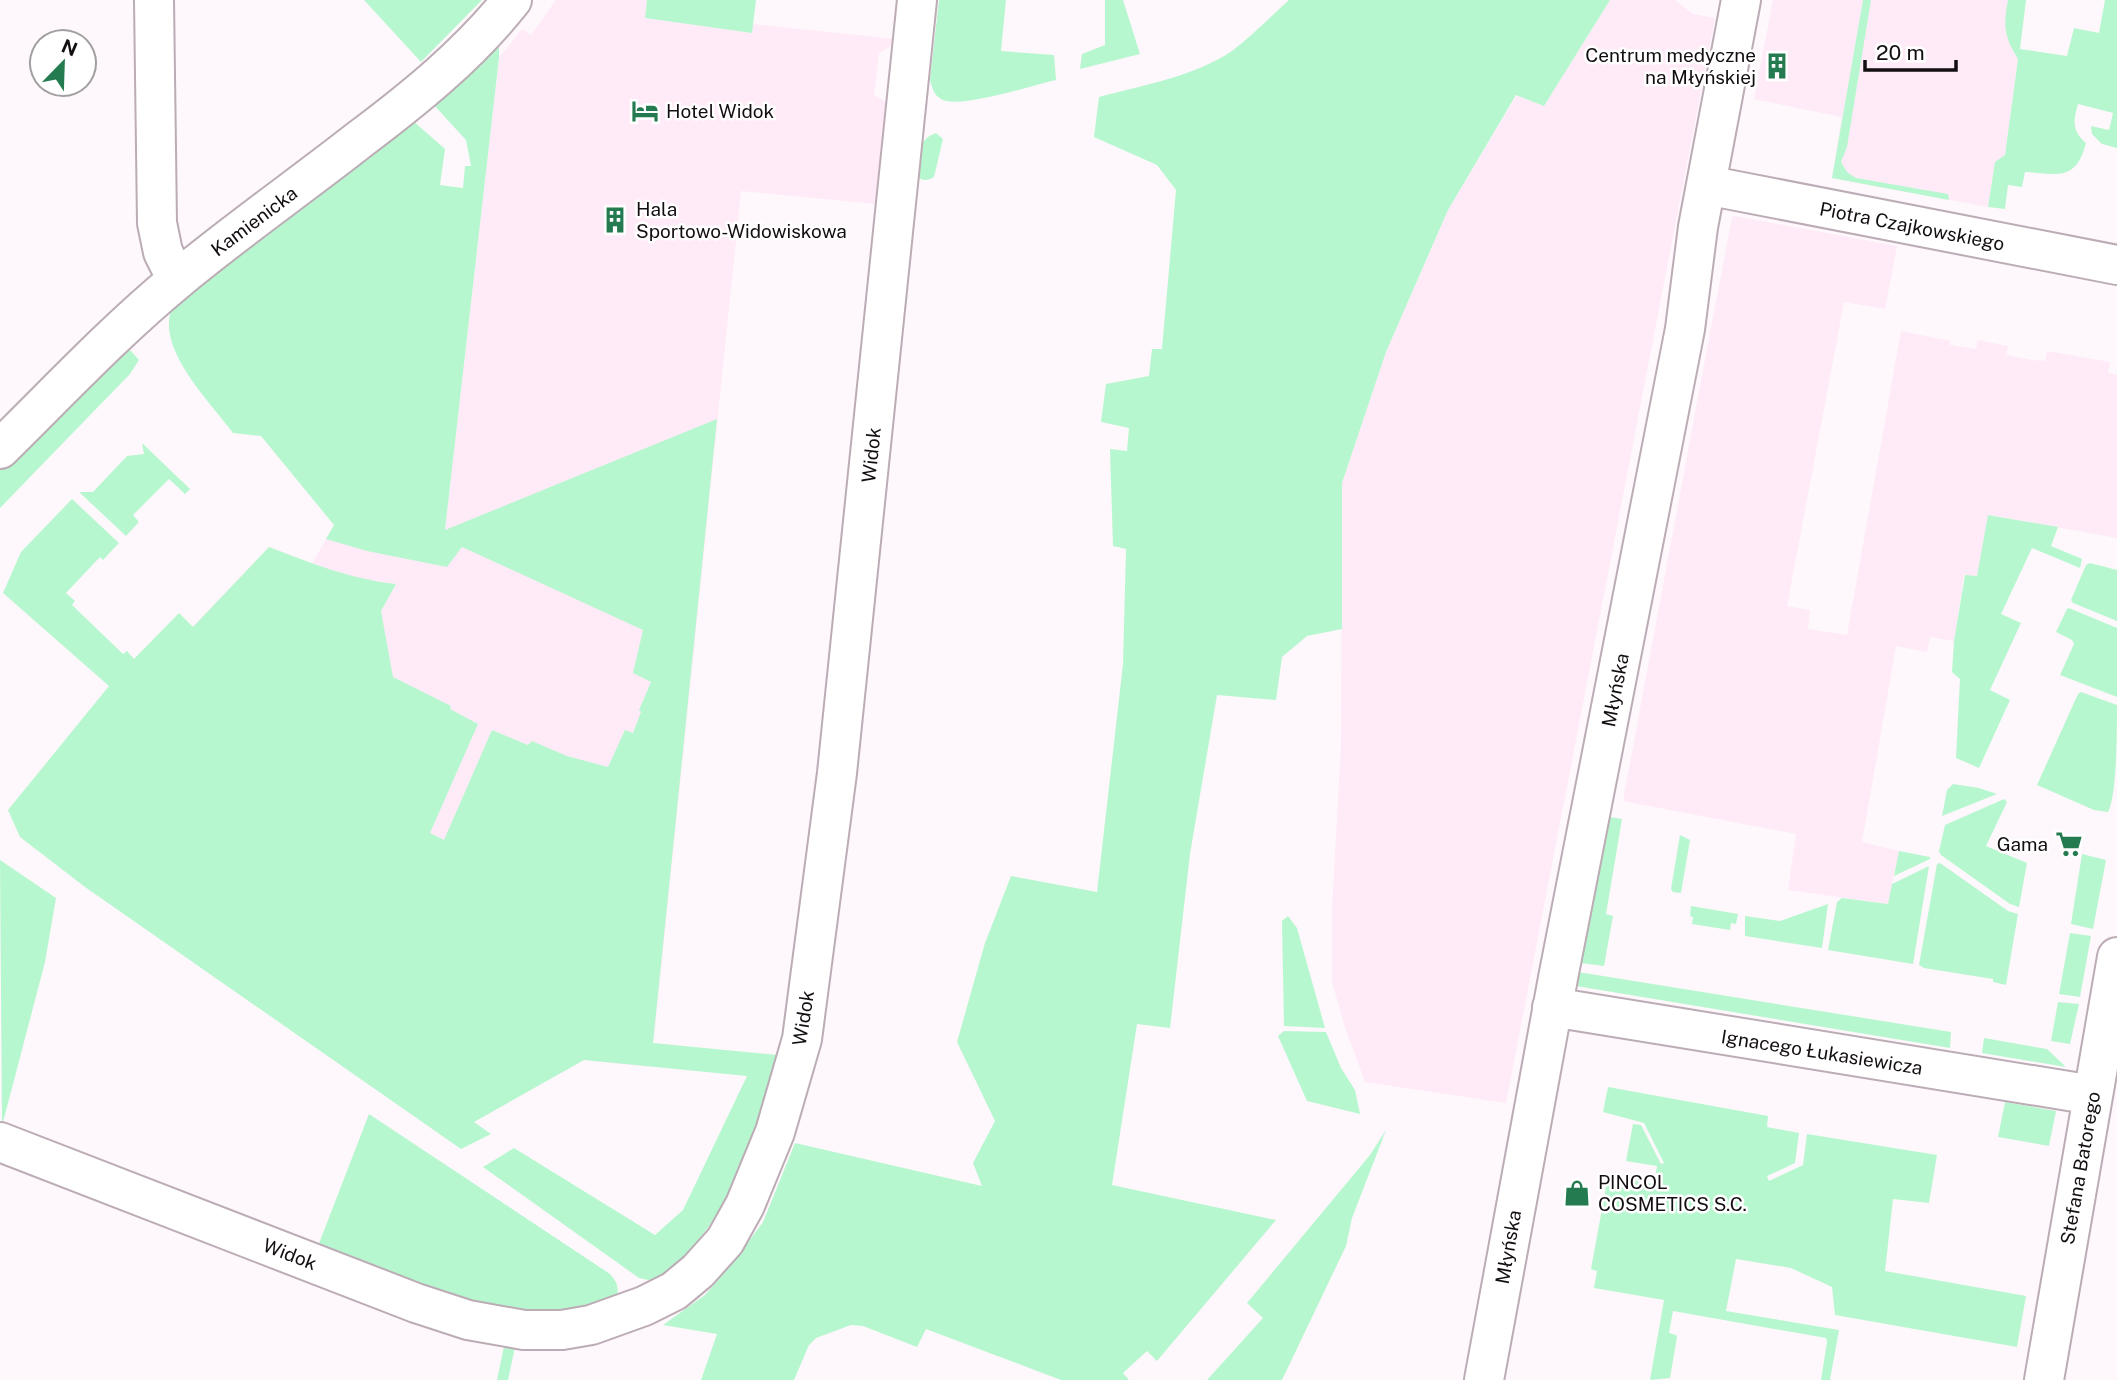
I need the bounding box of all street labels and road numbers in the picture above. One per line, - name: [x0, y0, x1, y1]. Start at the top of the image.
- street label: Kamienicka: [207, 182, 301, 260]
- street label: Piotra Czajkowskiego: [1818, 197, 2006, 255]
- street label: Widok: [857, 426, 885, 484]
- street label: Młyńska: [1597, 651, 1633, 729]
- street label: Widok: [788, 989, 818, 1047]
- street label: Ignacego Łukasiewicza: [1720, 1025, 1924, 1079]
- street label: Stefana Batorego: [2056, 1090, 2104, 1246]
- street label: Młyńska: [1491, 1208, 1525, 1286]
- street label: Widok: [260, 1234, 320, 1274]

